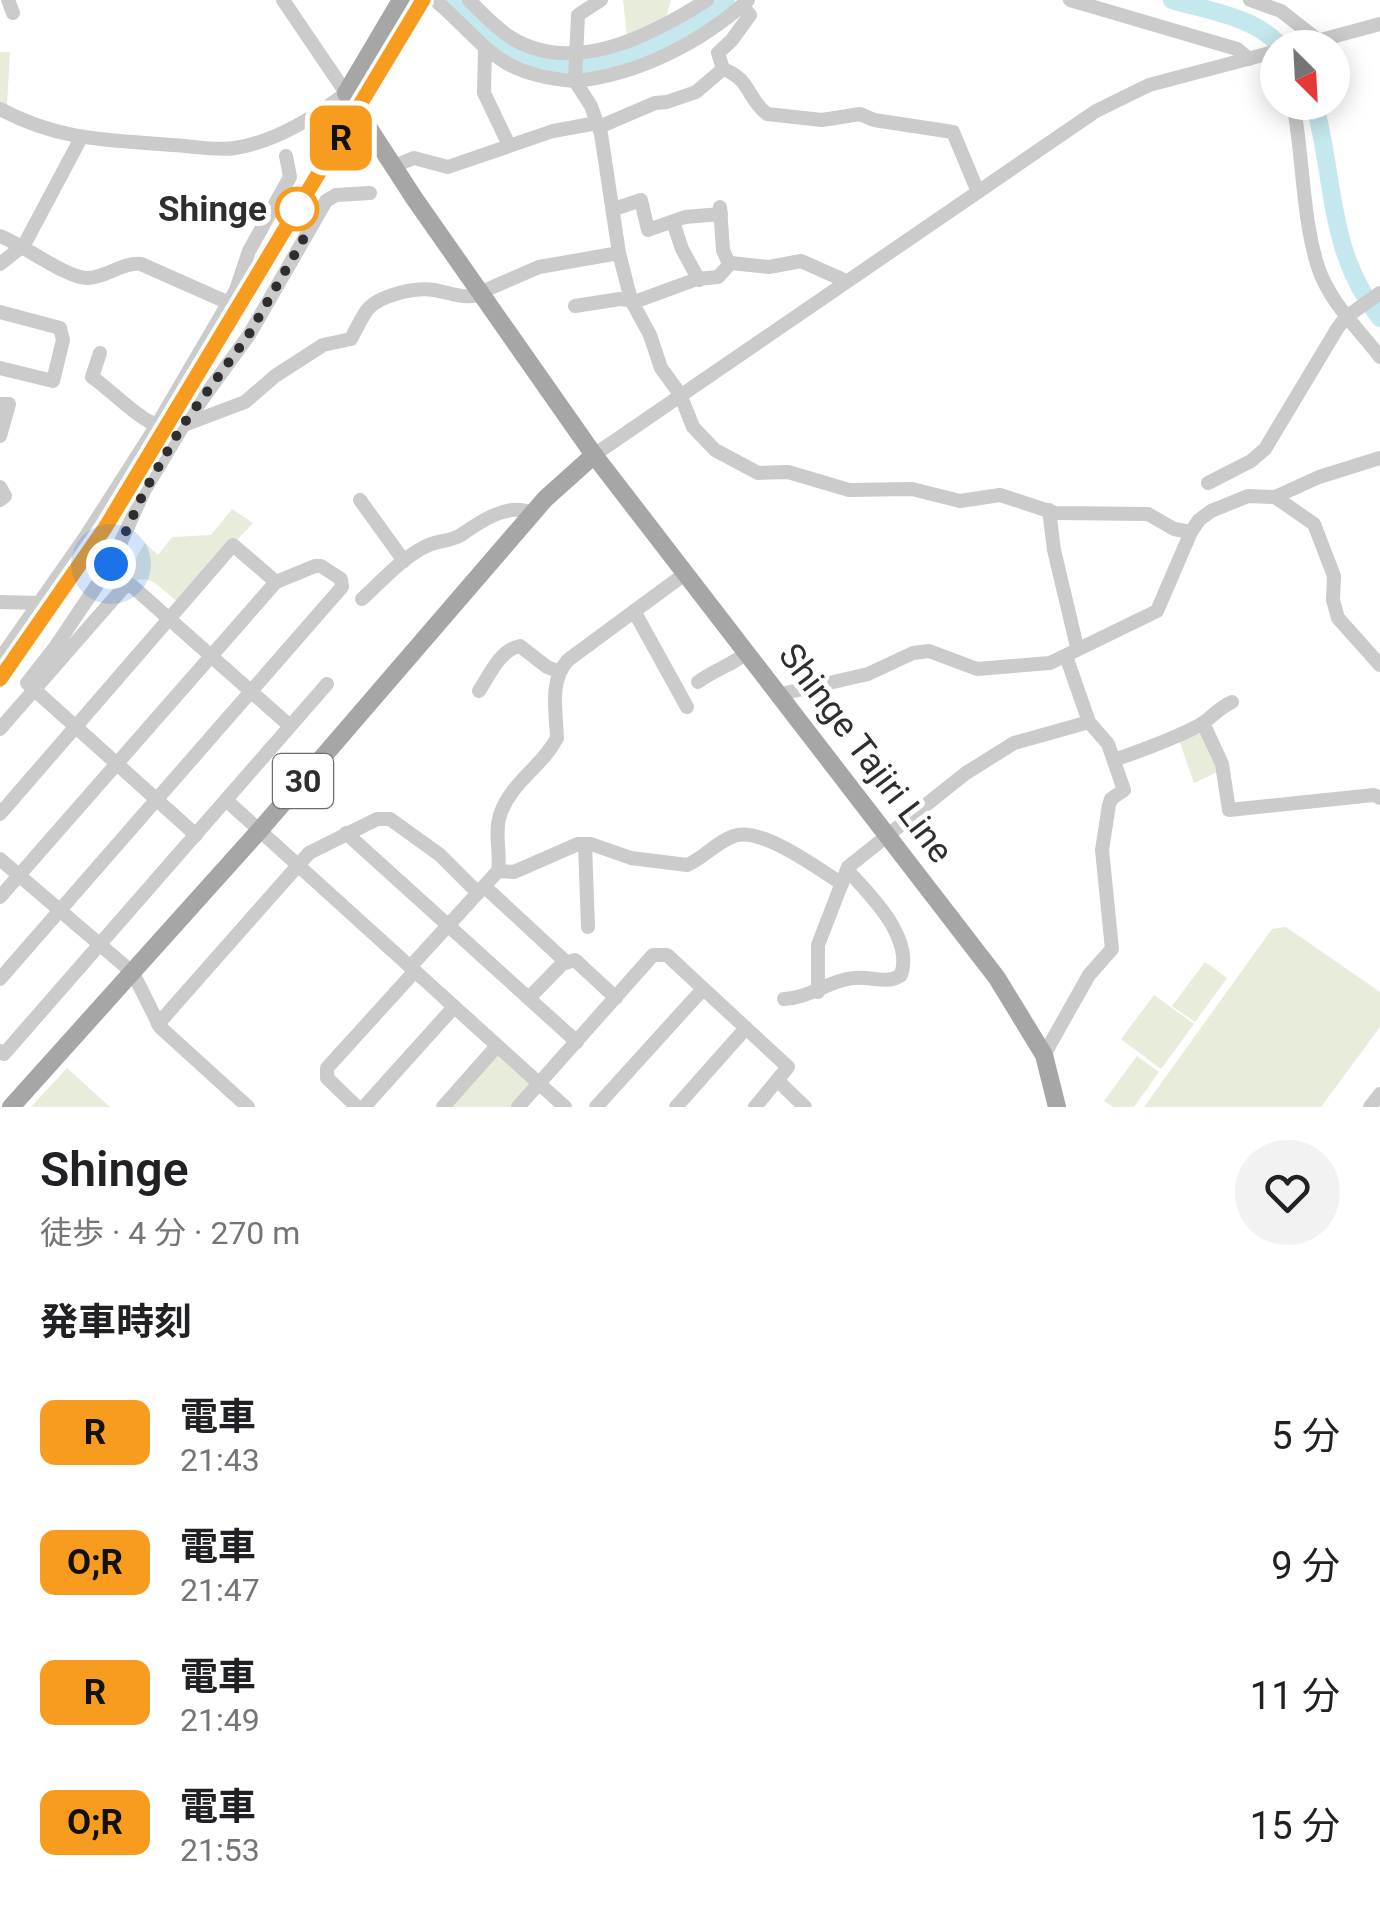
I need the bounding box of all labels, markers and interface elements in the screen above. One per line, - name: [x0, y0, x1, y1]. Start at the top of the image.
- north arrow: [1260, 30, 1350, 120]
- map controls: [1260, 30, 1350, 120]
- line badge: R: [308, 106, 374, 170]
- text: R: [330, 118, 352, 159]
- marker: Shinge: [276, 188, 318, 230]
- place label: Shinge: [158, 189, 267, 230]
- your location: [86, 539, 136, 589]
- street label: Shinge Tajiri Line: [770, 636, 961, 871]
- road number: 30: [273, 754, 333, 808]
- button: heart: [1235, 1140, 1340, 1245]
- text: Shinge: [40, 1141, 189, 1198]
- text: 徒歩 · 4 分 · 270 m: [40, 1214, 300, 1252]
- text: 発車時刻: [40, 1300, 192, 1344]
- text: 電車: [180, 1395, 256, 1439]
- text: R: [84, 1412, 106, 1453]
- text: 5 分: [1271, 1414, 1340, 1458]
- text: 21:43: [180, 1441, 260, 1479]
- text: 電車: [180, 1525, 256, 1569]
- text: O;R: [67, 1542, 123, 1583]
- text: 9 分: [1271, 1544, 1340, 1588]
- text: 21:47: [180, 1571, 260, 1609]
- text: 電車: [180, 1655, 256, 1699]
- text: R: [84, 1672, 106, 1713]
- text: 11 分: [1250, 1674, 1340, 1718]
- text: 21:49: [180, 1701, 260, 1739]
- text: 電車: [180, 1785, 256, 1829]
- text: O;R: [67, 1802, 123, 1843]
- text: 15 分: [1250, 1804, 1340, 1848]
- text: 21:53: [180, 1831, 260, 1869]

